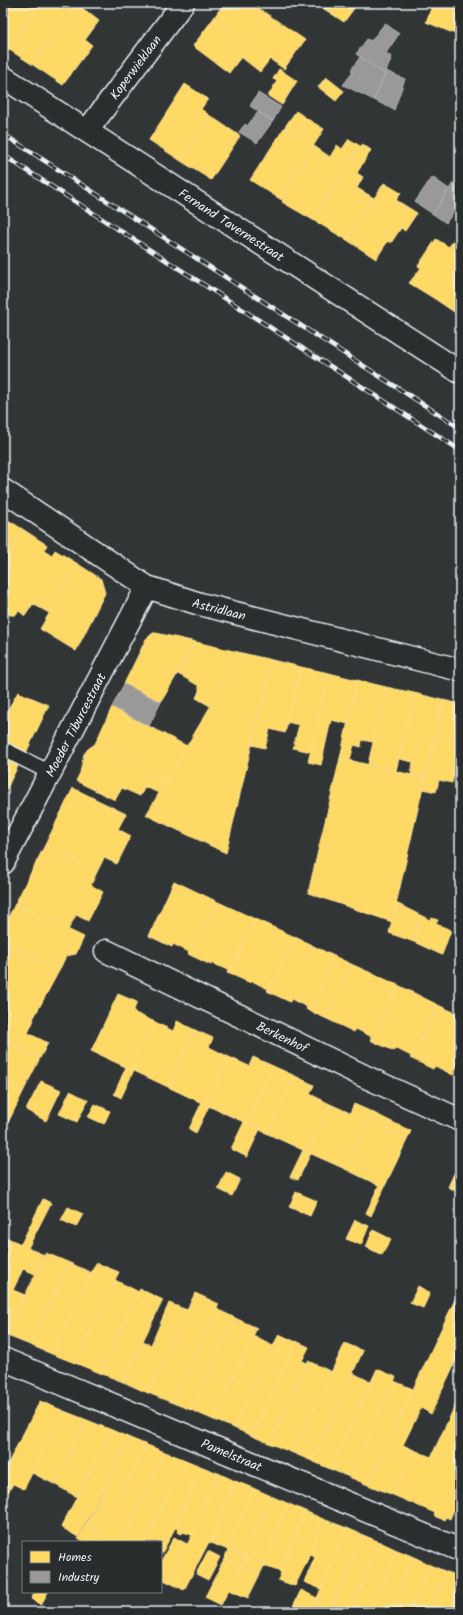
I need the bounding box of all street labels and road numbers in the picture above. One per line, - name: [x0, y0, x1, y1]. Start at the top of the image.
- street label: Koperwieklaan: [105, 31, 167, 105]
- street label: Fernand Tavernestraat: [174, 184, 289, 268]
- street label: Astridlaan: [189, 593, 248, 627]
- street label: Moeder Tiburcestraat: [41, 669, 113, 781]
- street label: Berkenhof: [252, 1016, 312, 1060]
- street label: Pamelstraat: [197, 1434, 266, 1479]

